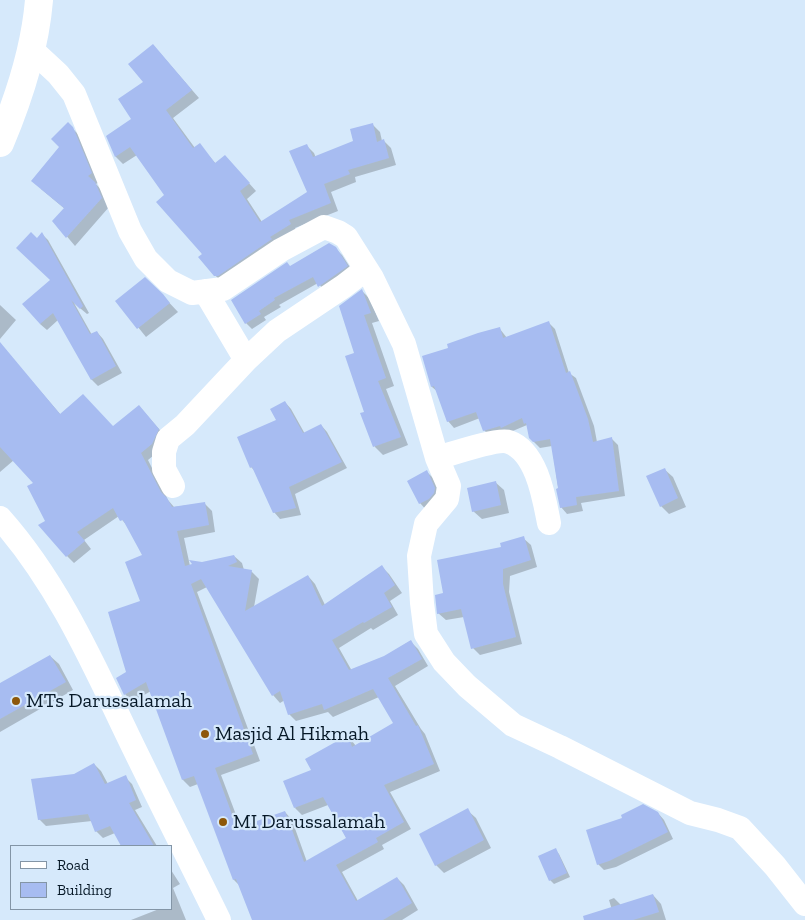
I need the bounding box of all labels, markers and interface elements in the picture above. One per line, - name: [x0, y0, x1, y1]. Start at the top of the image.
- place label: MTs Darussalamah: [26, 689, 192, 713]
- marker: MTs Darussalamah: [10, 695, 22, 707]
- place label: Masjid Al Hikmah: [215, 722, 369, 746]
- marker: Masjid Al Hikmah: [199, 728, 211, 740]
- place label: MI Darussalamah: [233, 810, 385, 834]
- marker: MI Darussalamah: [217, 816, 229, 828]
- legend: [10, 845, 172, 910]
- text: Road: [57, 856, 89, 874]
- text: Building: [57, 881, 112, 899]

